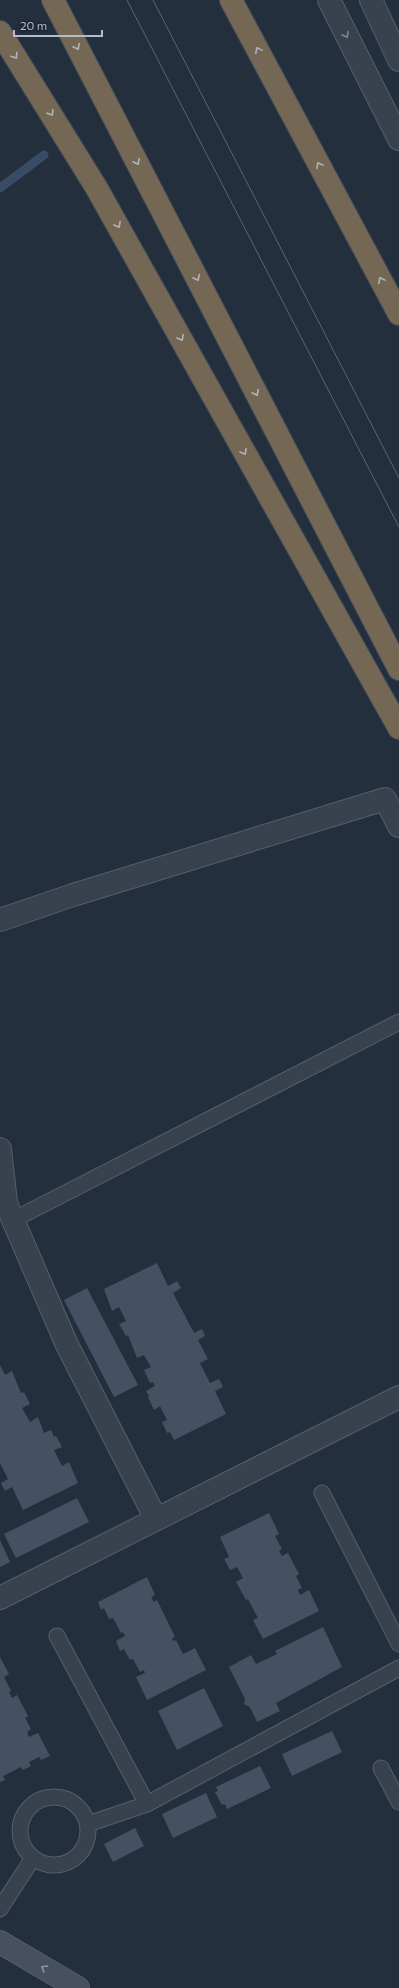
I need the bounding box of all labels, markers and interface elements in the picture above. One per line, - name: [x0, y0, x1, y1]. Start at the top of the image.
- scale bar: [14, 12, 102, 38]
- text: 20 m: [20, 18, 47, 32]
- one-way arrow: [341, 31, 349, 38]
- one-way arrow: [72, 43, 80, 50]
- one-way arrow: [255, 47, 263, 54]
- one-way arrow: [11, 52, 18, 59]
- one-way arrow: [47, 109, 54, 116]
- one-way arrow: [132, 158, 140, 166]
- one-way arrow: [317, 162, 324, 169]
- one-way arrow: [113, 221, 120, 228]
- one-way arrow: [192, 274, 199, 281]
- one-way arrow: [378, 276, 385, 284]
- one-way arrow: [177, 334, 184, 341]
- one-way arrow: [252, 389, 259, 397]
- one-way arrow: [240, 448, 247, 455]
- one-way arrow: [41, 1966, 48, 1973]

